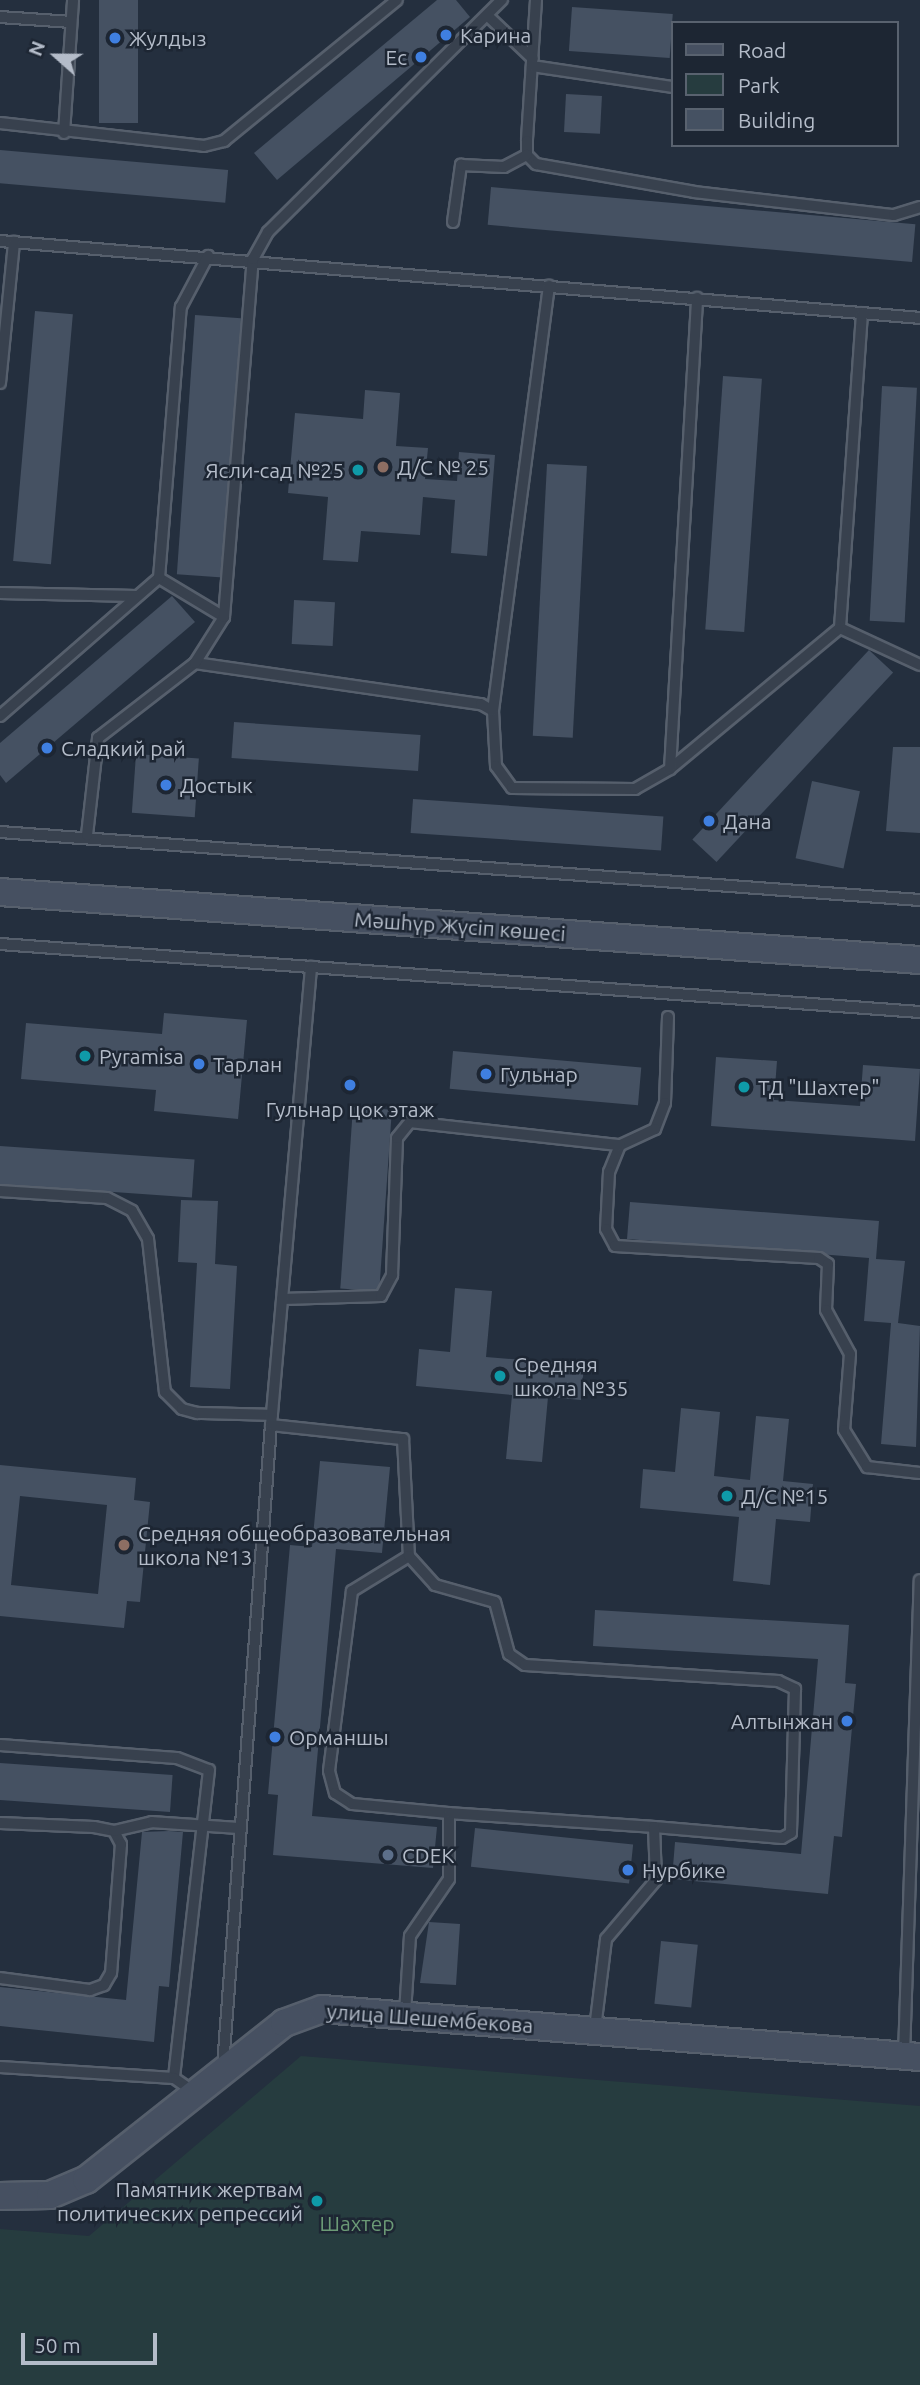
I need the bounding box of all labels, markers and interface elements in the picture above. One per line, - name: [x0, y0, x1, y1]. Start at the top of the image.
- north arrow: [21, 21, 91, 91]
- legend: [671, 21, 899, 147]
- place label: Карина: [460, 22, 531, 48]
- place label: Жулдыз: [129, 25, 206, 51]
- marker: Карина: [438, 27, 454, 43]
- marker: Жулдыз: [107, 30, 123, 46]
- text: N: [24, 38, 49, 59]
- text: Road: [738, 38, 786, 62]
- place label: Ес: [385, 44, 407, 70]
- marker: Ес: [413, 49, 429, 65]
- text: Park: [738, 73, 780, 97]
- text: Building: [738, 108, 815, 132]
- place label: Д/С № 25: [397, 454, 489, 480]
- place label: Ясли-сад №25: [205, 457, 344, 483]
- marker: Д/С № 25: [375, 459, 391, 475]
- marker: Ясли-сад №25: [350, 462, 366, 478]
- place label: Сладкий рай: [61, 735, 186, 761]
- marker: Сладкий рай: [39, 740, 55, 756]
- place label: Достык: [180, 772, 253, 798]
- marker: Достык: [158, 777, 174, 793]
- place label: Дана: [723, 808, 771, 834]
- marker: Дана: [701, 813, 717, 829]
- street label: Мәшһүр Жүсіп көшесі: [353, 906, 567, 946]
- place label: Pyramisa: [99, 1043, 184, 1069]
- marker: Pyramisa: [77, 1048, 93, 1064]
- place label: Тарлан: [213, 1051, 282, 1077]
- marker: Тарлан: [191, 1056, 207, 1072]
- place label: Гульнар: [500, 1061, 578, 1087]
- marker: Гульнар: [478, 1066, 494, 1082]
- place label: ТД "Шахтер": [758, 1074, 880, 1100]
- marker: Гульнар цок этаж: [342, 1077, 358, 1093]
- marker: ТД "Шахтер": [736, 1079, 752, 1095]
- place label: Гульнар цок этаж: [266, 1096, 434, 1122]
- place label: Средняя школа №35: [514, 1351, 628, 1401]
- marker: Средняя школа №35: [492, 1368, 508, 1384]
- place label: Д/С №15: [741, 1483, 828, 1509]
- marker: Д/С №15: [719, 1488, 735, 1504]
- place label: Средняя общеобразовательная школа №13: [138, 1520, 451, 1570]
- marker: Средняя общеобразовательная школа №13: [116, 1537, 132, 1553]
- place label: Алтынжан: [731, 1708, 833, 1734]
- marker: Алтынжан: [839, 1713, 855, 1729]
- place label: Орманшы: [289, 1724, 389, 1750]
- marker: Орманшы: [267, 1729, 283, 1745]
- place label: CDEK: [402, 1842, 454, 1868]
- marker: CDEK: [380, 1847, 396, 1863]
- place label: Нурбике: [642, 1857, 726, 1883]
- marker: Нурбике: [620, 1862, 636, 1878]
- street label: улица Шешембекова: [326, 1998, 534, 2038]
- place label: Памятник жертвам политических репрессий: [57, 2176, 303, 2226]
- marker: Памятник жертвам политических репрессий: [309, 2193, 325, 2209]
- park label: Шахтер: [319, 2210, 395, 2236]
- scale bar: [24, 2318, 161, 2362]
- text: 50 m: [34, 2333, 81, 2357]

